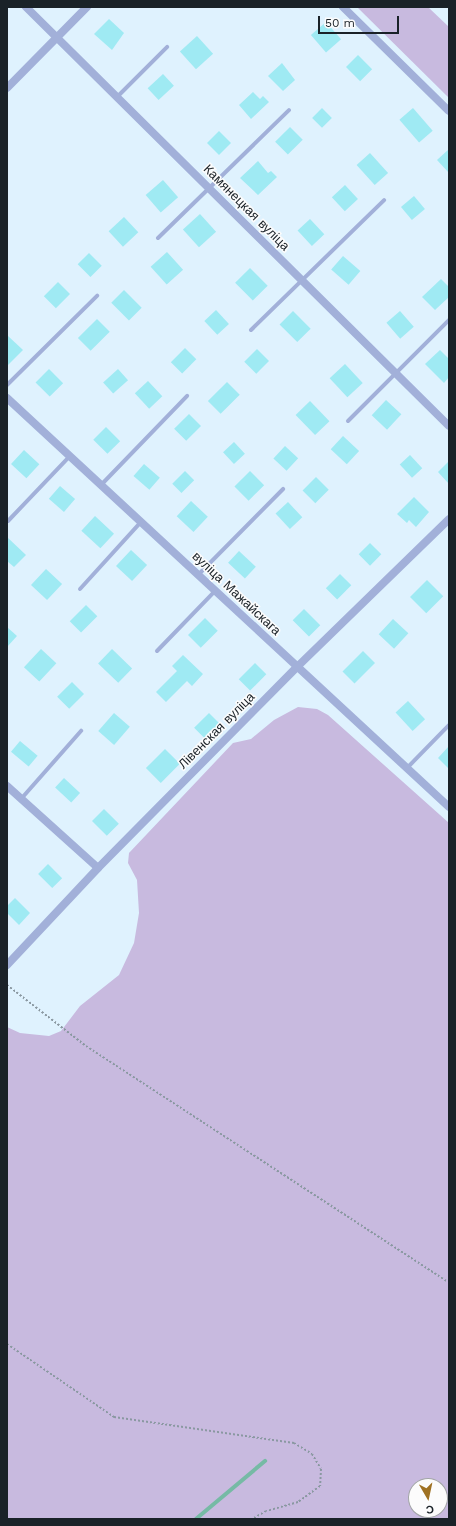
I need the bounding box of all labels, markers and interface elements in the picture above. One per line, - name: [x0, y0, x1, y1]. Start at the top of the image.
- scale bar: [320, 8, 401, 34]
- text: 50 m: [325, 16, 355, 30]
- street label: Камянецкая вуліца: [200, 162, 292, 254]
- street label: вуліца Мажайскага: [189, 549, 283, 639]
- street label: Лівенская вуліца: [176, 690, 258, 772]
- north arrow: [408, 1478, 448, 1518]
- text: С: [425, 1502, 435, 1516]

